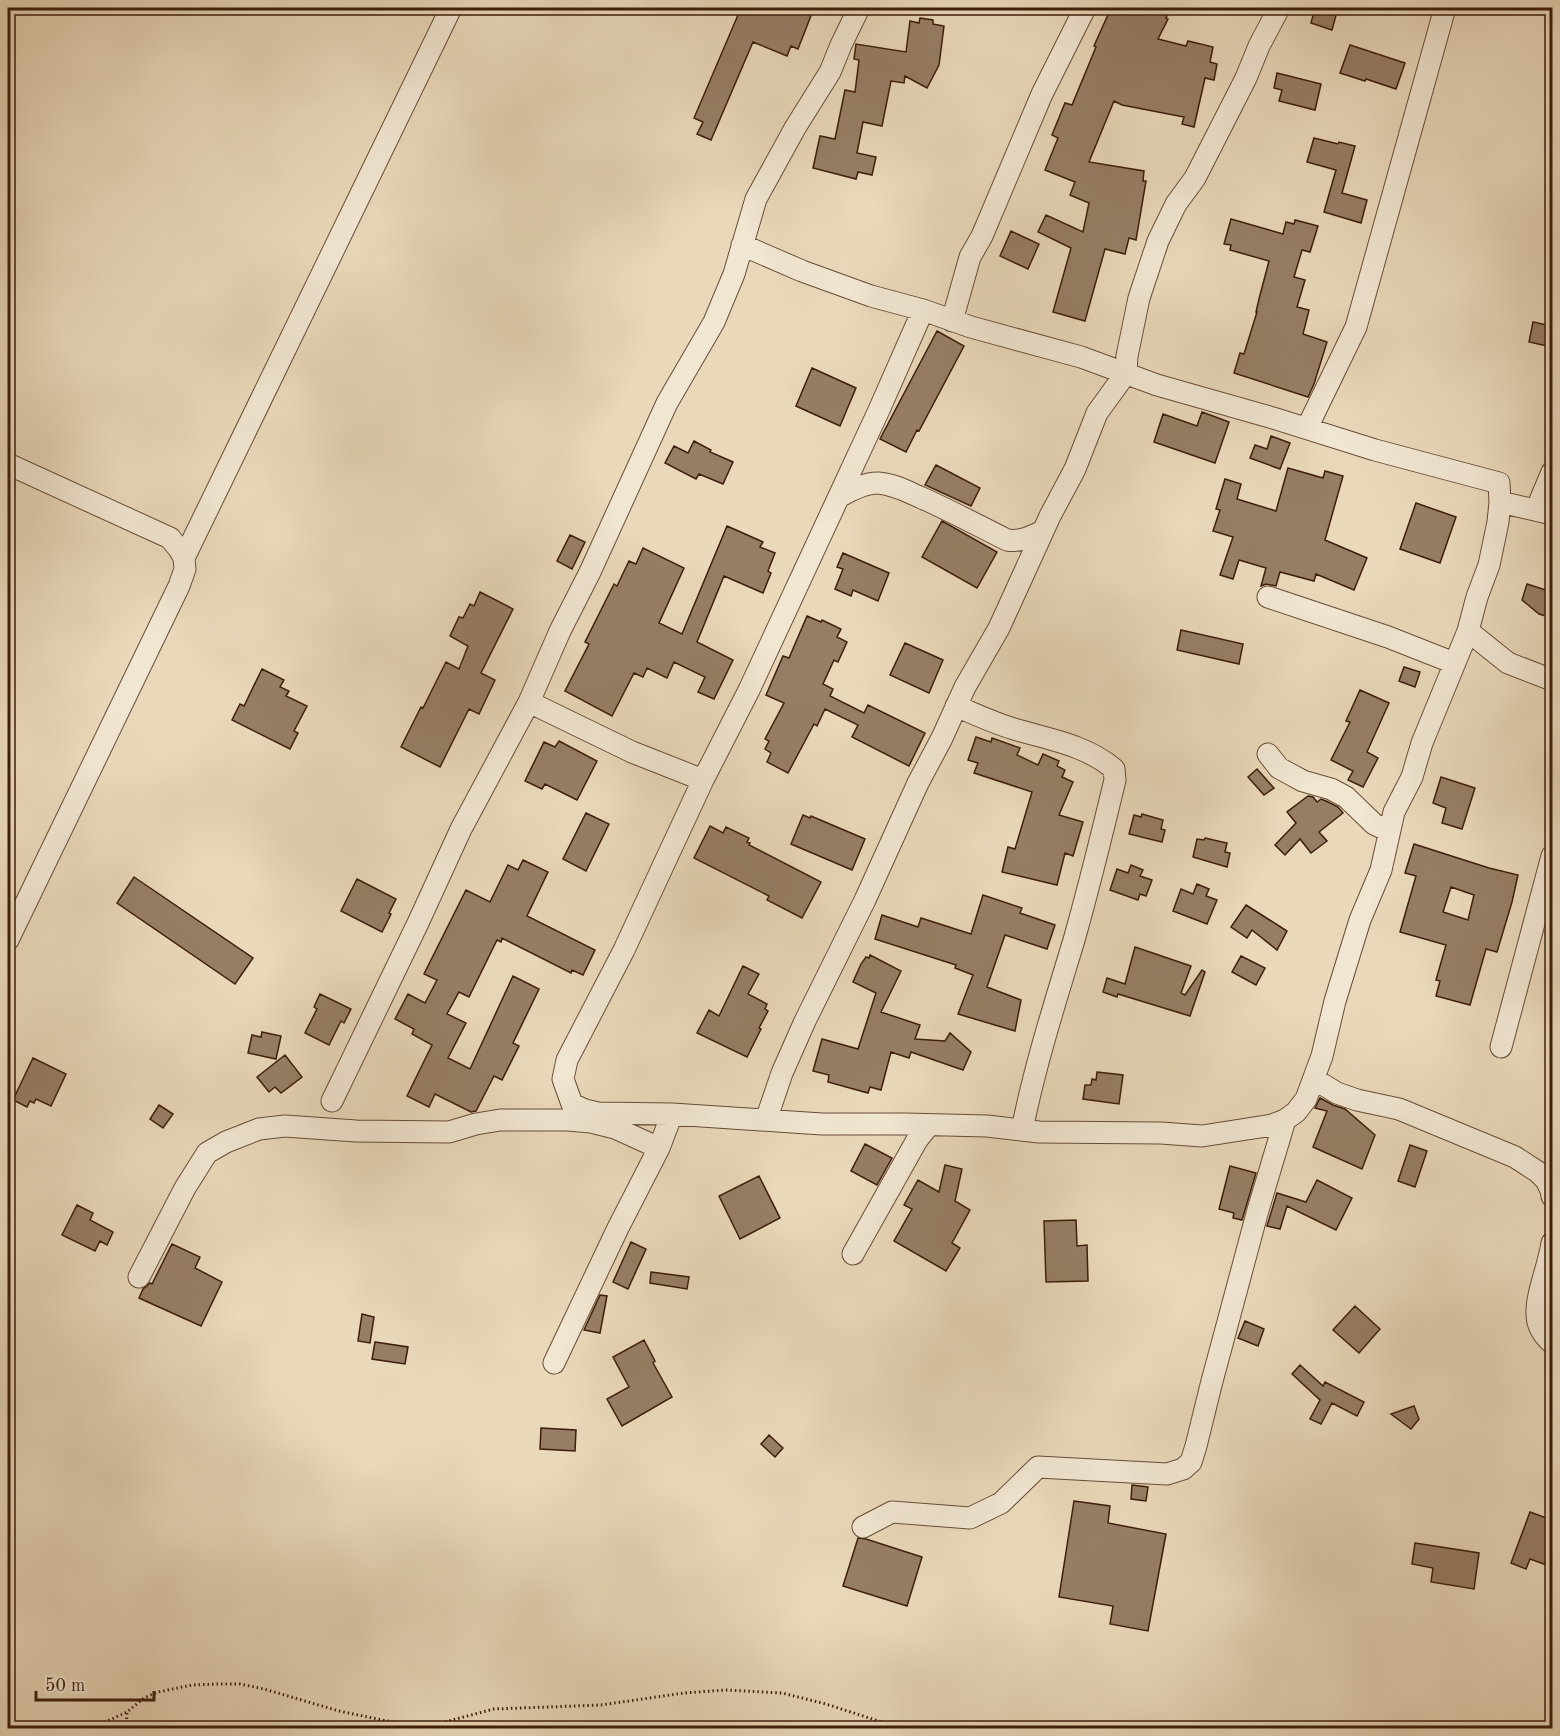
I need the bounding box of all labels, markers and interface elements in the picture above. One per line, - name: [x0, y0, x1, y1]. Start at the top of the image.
- scale bar: [36, 1664, 154, 1702]
- text: 50 m: [45, 1677, 85, 1695]

